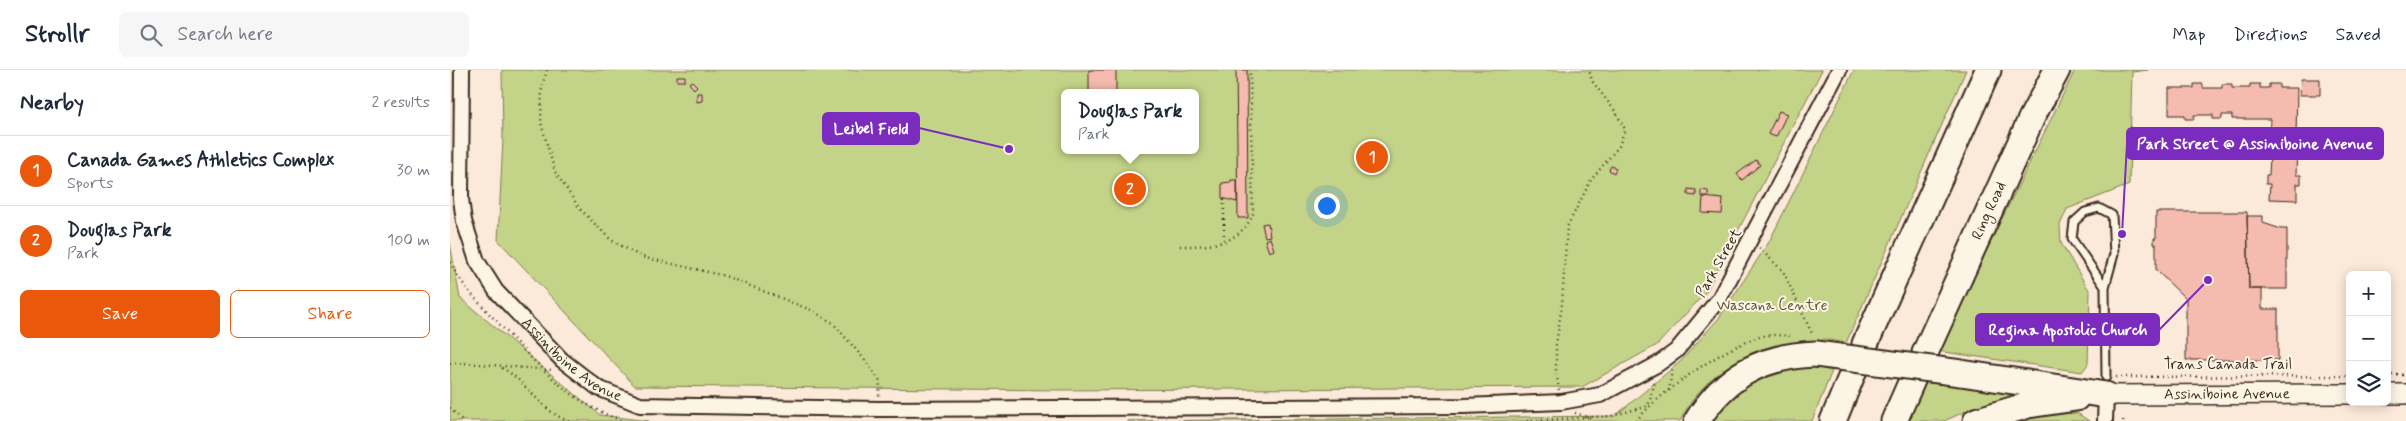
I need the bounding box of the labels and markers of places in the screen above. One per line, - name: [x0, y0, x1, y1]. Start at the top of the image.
- callout: Leibel Field: [823, 113, 919, 144]
- callout: Park Street @ Assiniboine Avenue: [2127, 128, 2383, 159]
- pin: 1: [1356, 138, 1388, 176]
- pin: 2: [1114, 170, 1146, 208]
- callout: Regina Apostolic Church: [1976, 314, 2159, 345]

